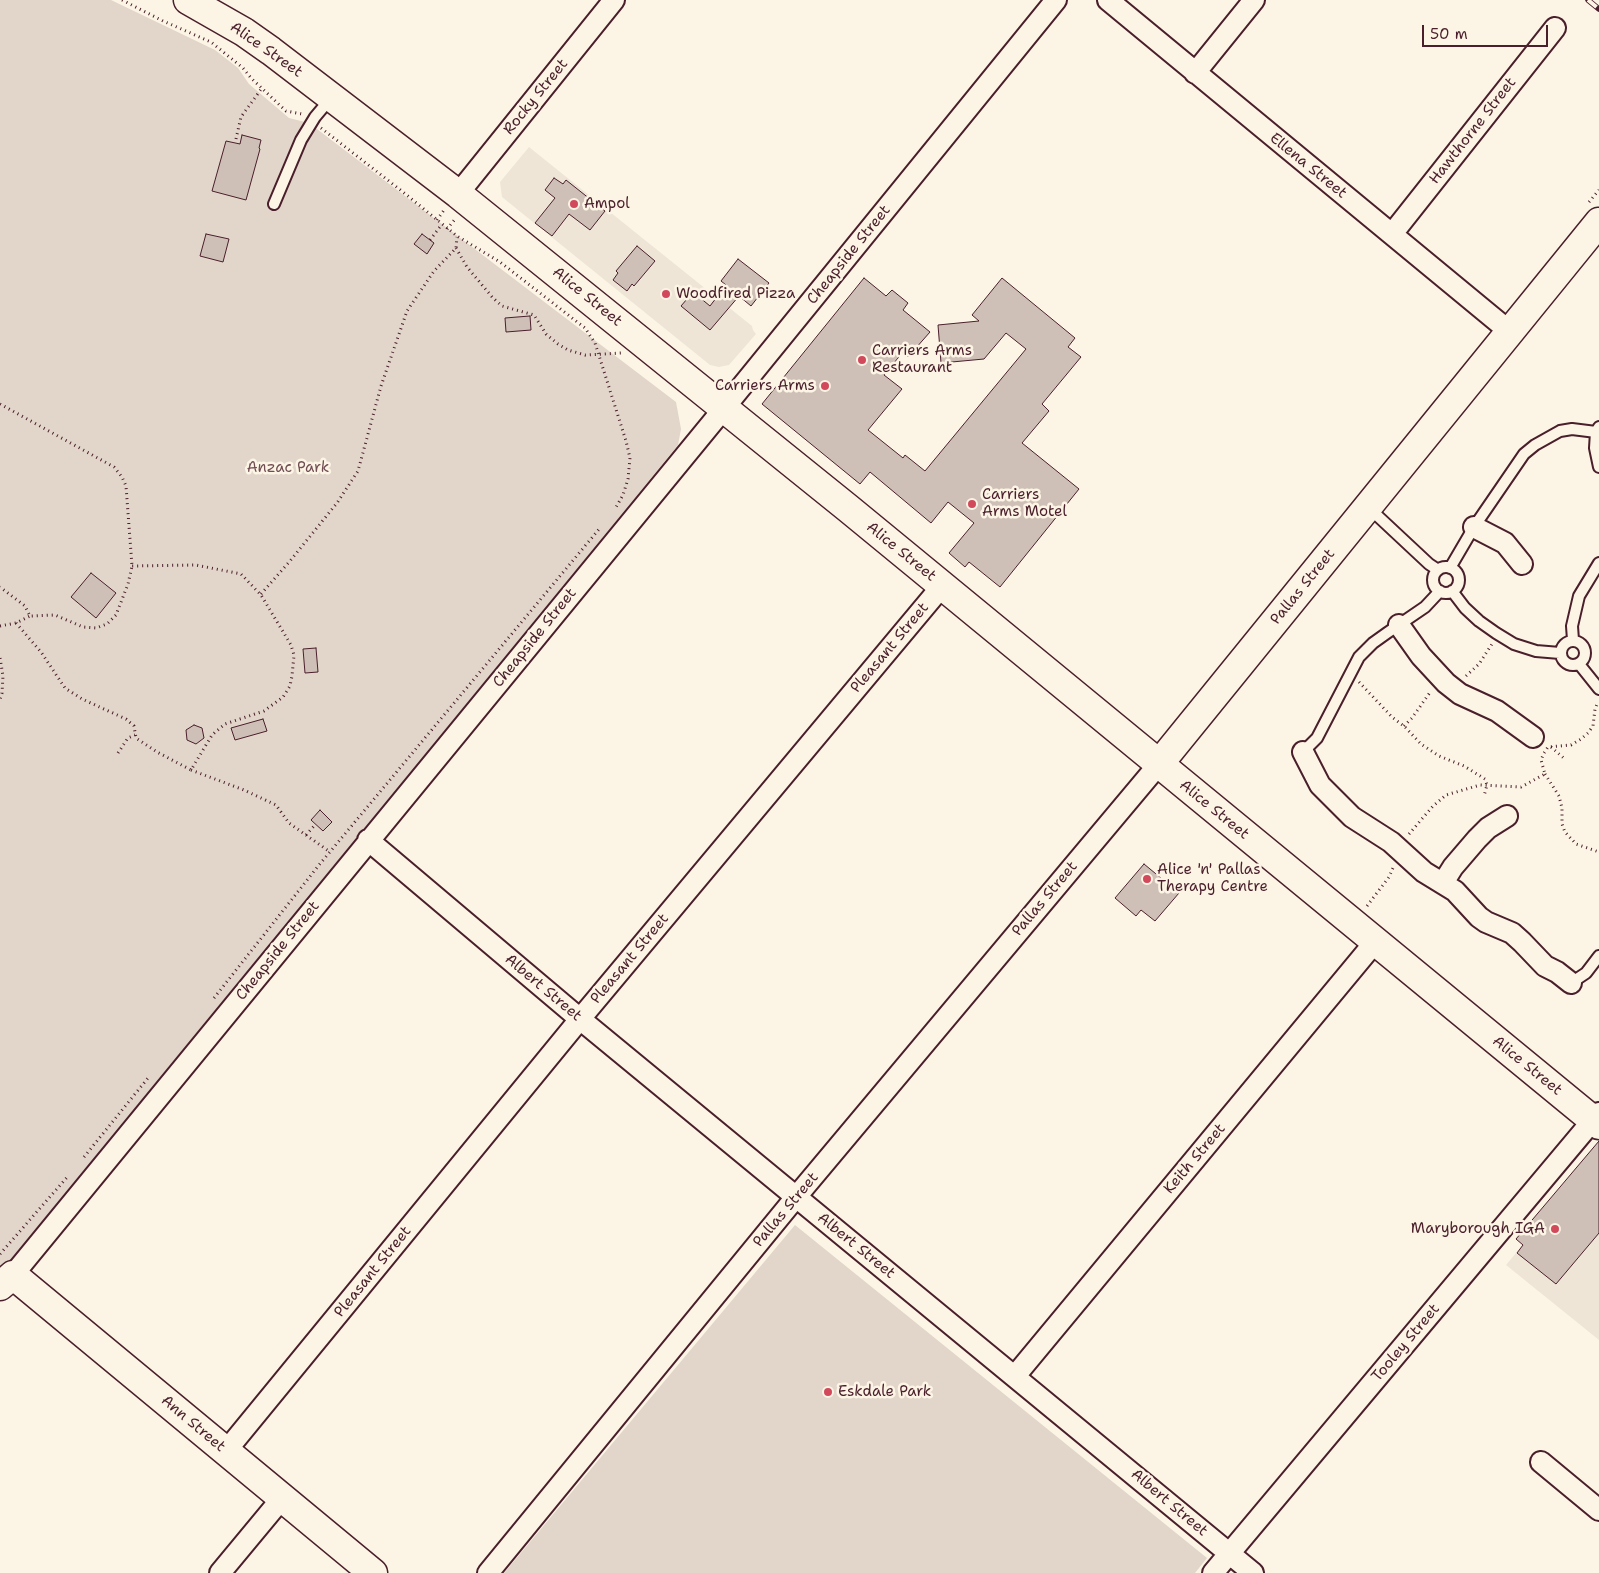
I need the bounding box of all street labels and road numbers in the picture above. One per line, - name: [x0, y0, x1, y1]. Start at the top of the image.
- street label: Alice Street: [226, 18, 306, 82]
- street label: Rocky Street: [500, 55, 572, 139]
- street label: Hawthorne Street: [1426, 74, 1520, 188]
- street label: Ellena Street: [1266, 129, 1350, 203]
- street label: Cheapside Street: [804, 202, 894, 308]
- street label: Alice Street: [549, 263, 625, 331]
- street label: Alice Street: [863, 518, 939, 586]
- street label: Pallas Street: [1267, 546, 1339, 628]
- street label: Cheapside Street: [490, 585, 580, 691]
- street label: Pleasant Street: [847, 599, 933, 697]
- street label: Alice Street: [1176, 776, 1252, 844]
- street label: Pallas Street: [1009, 858, 1081, 940]
- street label: Cheapside Street: [233, 898, 323, 1004]
- street label: Pleasant Street: [587, 910, 673, 1008]
- street label: Albert Street: [501, 951, 585, 1025]
- street label: Alice Street: [1489, 1032, 1565, 1100]
- street label: Keith Street: [1160, 1120, 1230, 1198]
- street label: Pallas Street: [750, 1169, 822, 1251]
- street label: Albert Street: [813, 1209, 899, 1283]
- street label: Pleasant Street: [331, 1223, 415, 1321]
- street label: Tooley Street: [1368, 1300, 1444, 1386]
- street label: Ann Street: [157, 1392, 229, 1456]
- street label: Albert Street: [1127, 1466, 1211, 1540]

